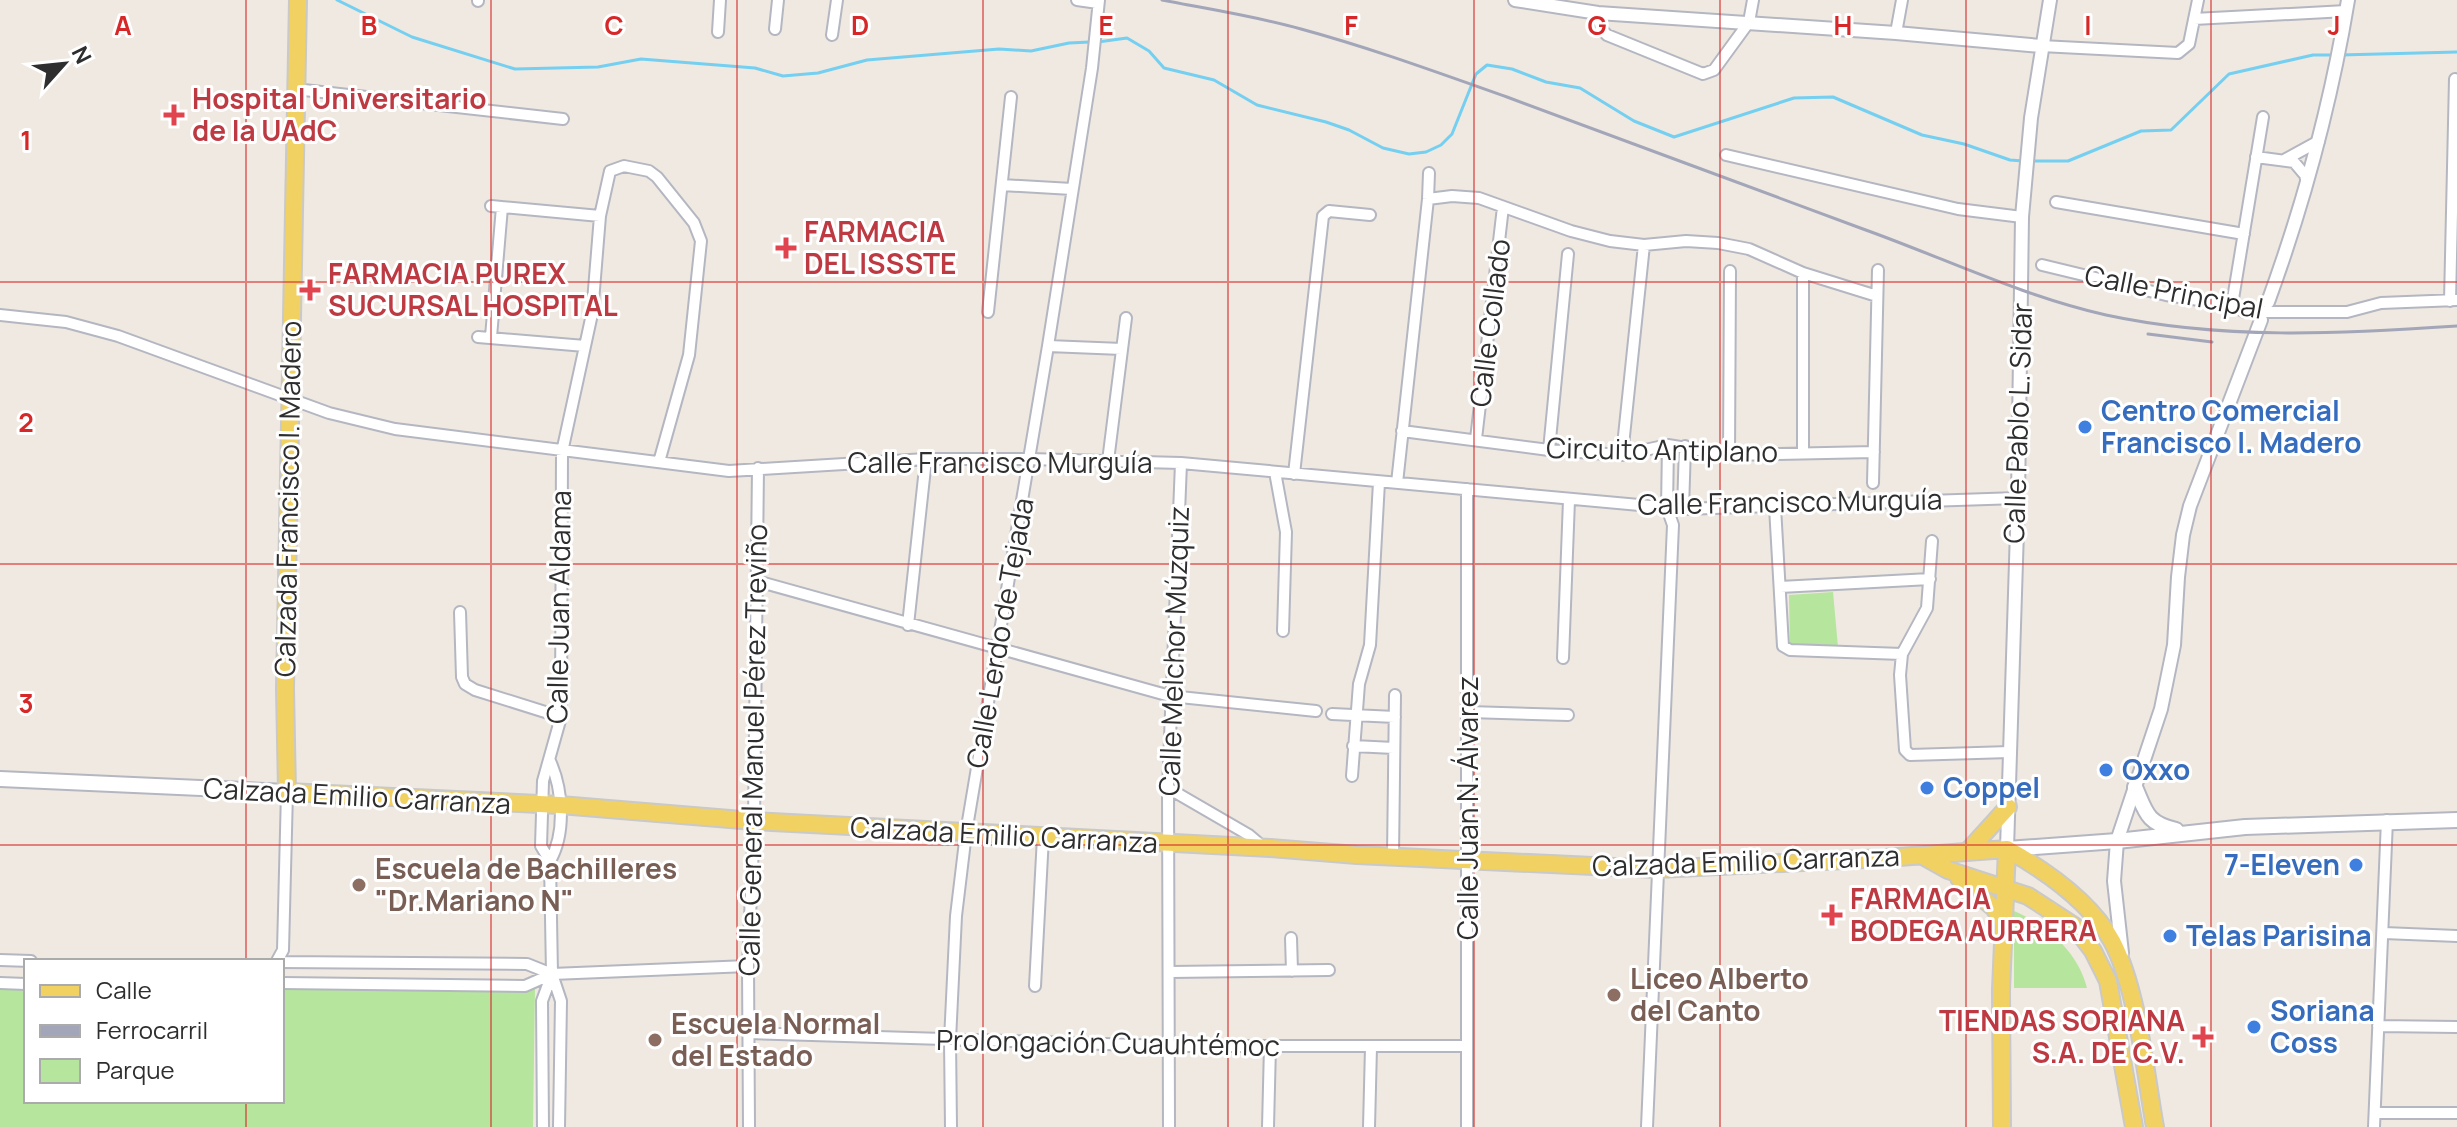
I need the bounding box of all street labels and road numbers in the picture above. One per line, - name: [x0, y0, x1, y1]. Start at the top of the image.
- street label: Calle Collado: [1460, 237, 1518, 409]
- street label: Calle Principal: [2082, 255, 2267, 327]
- street label: Calle Pablo L. Sidar: [1994, 302, 2040, 544]
- street label: Calzada Francisco I. Madero: [265, 320, 309, 677]
- street label: Circuito Antiplano: [1546, 428, 1778, 470]
- street label: Calle Francisco Murguía: [848, 443, 1152, 481]
- street label: Calle Francisco Murguía: [1637, 479, 1943, 523]
- street label: Calle Juan Aldama: [537, 490, 579, 724]
- street label: Calle Lerdo de Tejada: [957, 495, 1042, 771]
- street label: Calle Melchor Múzquiz: [1149, 505, 1197, 797]
- street label: Calle General Manuel Pérez Treviño: [729, 524, 775, 976]
- street label: Calle Juan N. Álvarez: [1448, 676, 1486, 940]
- street label: Calzada Emilio Carranza: [202, 768, 512, 822]
- street label: Calzada Emilio Carranza: [849, 807, 1159, 861]
- street label: Calzada Emilio Carranza: [1591, 836, 1900, 884]
- street label: Prolongación Cuauhtémoc: [936, 1020, 1280, 1064]

